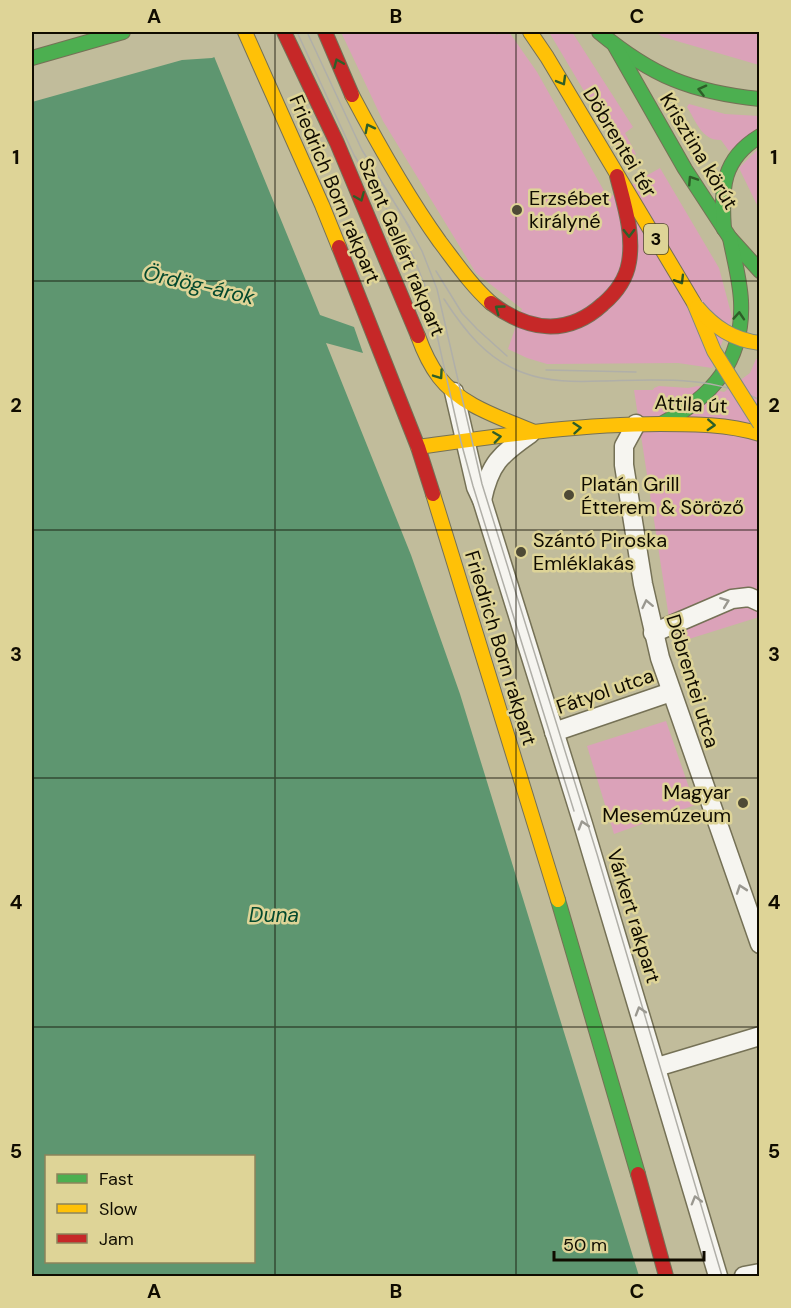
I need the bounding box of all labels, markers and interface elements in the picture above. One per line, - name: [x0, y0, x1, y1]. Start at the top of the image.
- text: A: [147, 3, 161, 29]
- text: B: [390, 3, 402, 29]
- text: C: [630, 3, 644, 29]
- one-way arrow: [334, 59, 346, 70]
- one-way arrow: [554, 75, 566, 85]
- street label: Döbrentei tér: [577, 82, 663, 202]
- one-way arrow: [697, 84, 707, 97]
- street label: Krisztina körút: [654, 88, 744, 214]
- street label: Friedrich Born rakpart: [283, 91, 387, 287]
- one-way arrow: [365, 124, 376, 134]
- text: 1: [12, 144, 20, 170]
- text: 1: [770, 144, 778, 170]
- street label: Szent Gellért rakpart: [353, 154, 451, 340]
- one-way arrow: [688, 176, 700, 186]
- place label: Erzsébet királyné: [529, 185, 610, 234]
- one-way arrow: [353, 191, 365, 202]
- marker: Erzsébet királyné: [510, 203, 524, 217]
- road number: 3: [644, 224, 668, 254]
- one-way arrow: [623, 228, 635, 237]
- water label: Ördög-árok: [140, 259, 258, 311]
- one-way arrow: [673, 274, 685, 284]
- one-way arrow: [495, 305, 506, 316]
- one-way arrow: [733, 311, 746, 320]
- one-way arrow: [432, 368, 443, 379]
- street label: Attila út: [654, 389, 728, 419]
- text: 2: [10, 392, 22, 418]
- text: 2: [768, 392, 780, 418]
- one-way arrow: [706, 419, 715, 432]
- one-way arrow: [572, 422, 581, 435]
- one-way arrow: [492, 431, 501, 443]
- place label: Platán Grill Étterem & Söröző: [581, 471, 744, 520]
- marker: Platán Grill Étterem & Söröző: [562, 488, 576, 502]
- place label: Szántó Piroska Emléklakás: [533, 527, 667, 576]
- marker: Szántó Piroska Emléklakás: [514, 545, 528, 559]
- street label: Friedrich Born rakpart: [459, 547, 543, 749]
- one-way arrow: [720, 597, 730, 610]
- one-way arrow: [641, 599, 654, 609]
- street label: Döbrentei utca: [660, 611, 726, 751]
- text: 3: [10, 641, 22, 667]
- text: 3: [768, 641, 780, 667]
- street label: Fátyol utca: [553, 662, 657, 720]
- place label: Magyar Mesemúzeum: [602, 779, 731, 828]
- marker: Magyar Mesemúzeum: [736, 796, 750, 810]
- one-way arrow: [578, 820, 590, 831]
- street label: Várkert rakpart: [601, 846, 667, 986]
- one-way arrow: [735, 884, 748, 895]
- text: 4: [10, 889, 23, 915]
- text: 4: [768, 889, 781, 915]
- water label: Duna: [249, 901, 299, 929]
- one-way arrow: [635, 1006, 647, 1017]
- text: 5: [10, 1138, 22, 1164]
- text: 5: [768, 1138, 780, 1164]
- legend: [45, 1155, 255, 1263]
- text: Fast: [99, 1167, 134, 1191]
- one-way arrow: [691, 1195, 703, 1206]
- text: Slow: [99, 1197, 138, 1221]
- scale bar: [554, 1224, 704, 1262]
- text: Jam: [99, 1227, 134, 1251]
- text: 50 m: [563, 1233, 607, 1257]
- text: A: [147, 1278, 161, 1304]
- text: B: [390, 1278, 402, 1304]
- text: C: [630, 1278, 644, 1304]

